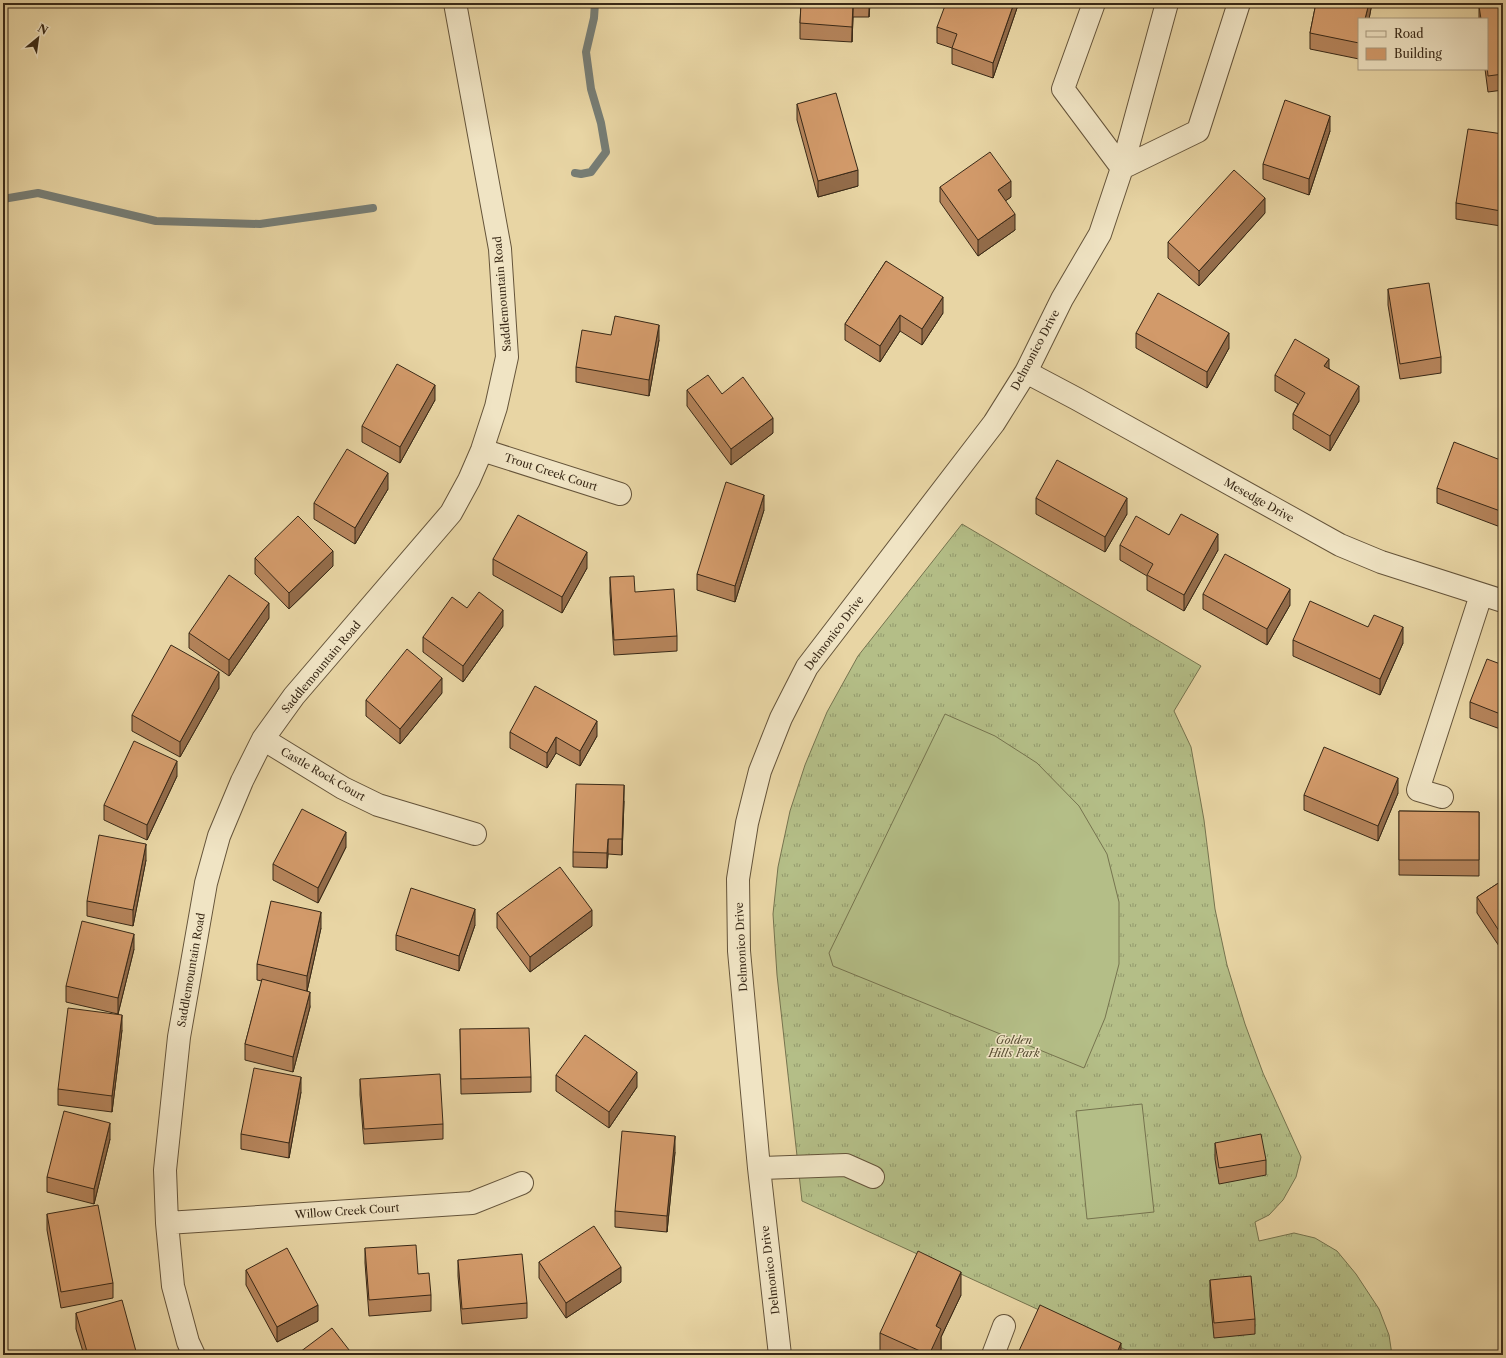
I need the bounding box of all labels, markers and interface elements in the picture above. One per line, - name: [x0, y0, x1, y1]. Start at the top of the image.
- north arrow: [18, 18, 58, 58]
- legend: [1358, 18, 1488, 70]
- text: N: [35, 21, 51, 38]
- text: Road: [1394, 26, 1424, 41]
- text: Building: [1394, 46, 1442, 61]
- street label: Saddlemountain Road: [490, 235, 514, 352]
- street label: Delmonico Drive: [1008, 307, 1062, 393]
- street label: Trout Creek Court: [503, 450, 600, 494]
- street label: Mesedge Drive: [1221, 475, 1297, 525]
- street label: Delmonico Drive: [801, 593, 867, 673]
- street label: Saddlemountain Road: [278, 618, 364, 716]
- street label: Castle Rock Court: [278, 744, 368, 804]
- street label: Delmonico Drive: [732, 902, 750, 992]
- street label: Saddlemountain Road: [174, 911, 208, 1028]
- park label: Golden Hills Park: [987, 1033, 1040, 1060]
- street label: Willow Creek Court: [293, 1200, 400, 1222]
- street label: Delmonico Drive: [758, 1225, 782, 1315]

